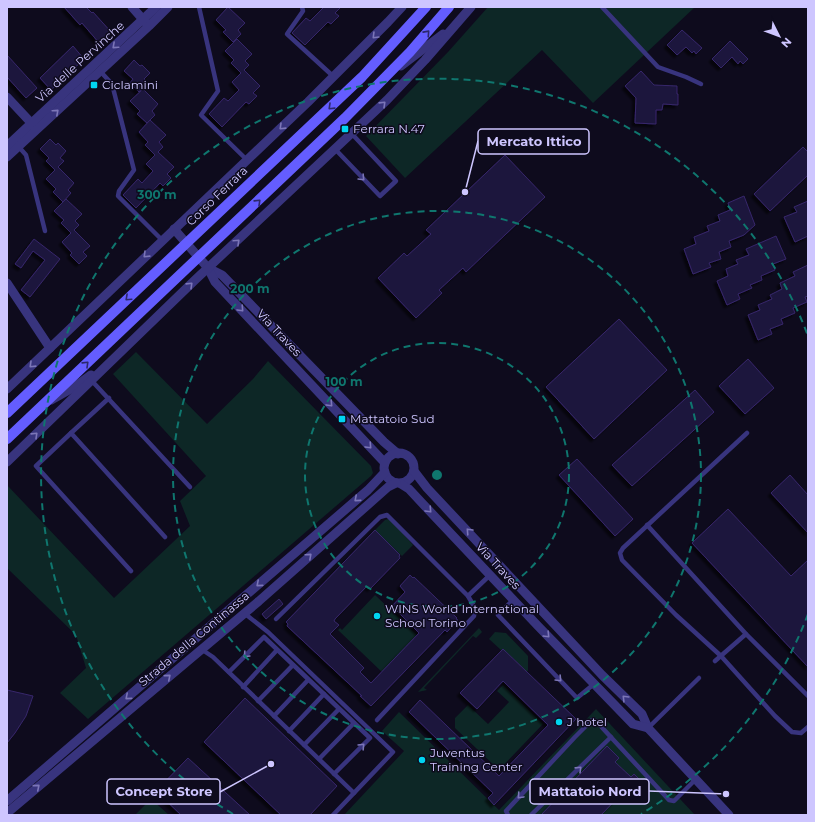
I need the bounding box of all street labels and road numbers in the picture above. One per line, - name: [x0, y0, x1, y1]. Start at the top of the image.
- street label: Via delle Pervinche: [32, 18, 127, 105]
- street label: Corso Ferrara: [183, 163, 250, 229]
- street label: Via Traves: [254, 306, 305, 359]
- street label: Via Traves: [473, 539, 524, 592]
- street label: Strada della Continassa: [135, 588, 252, 689]

